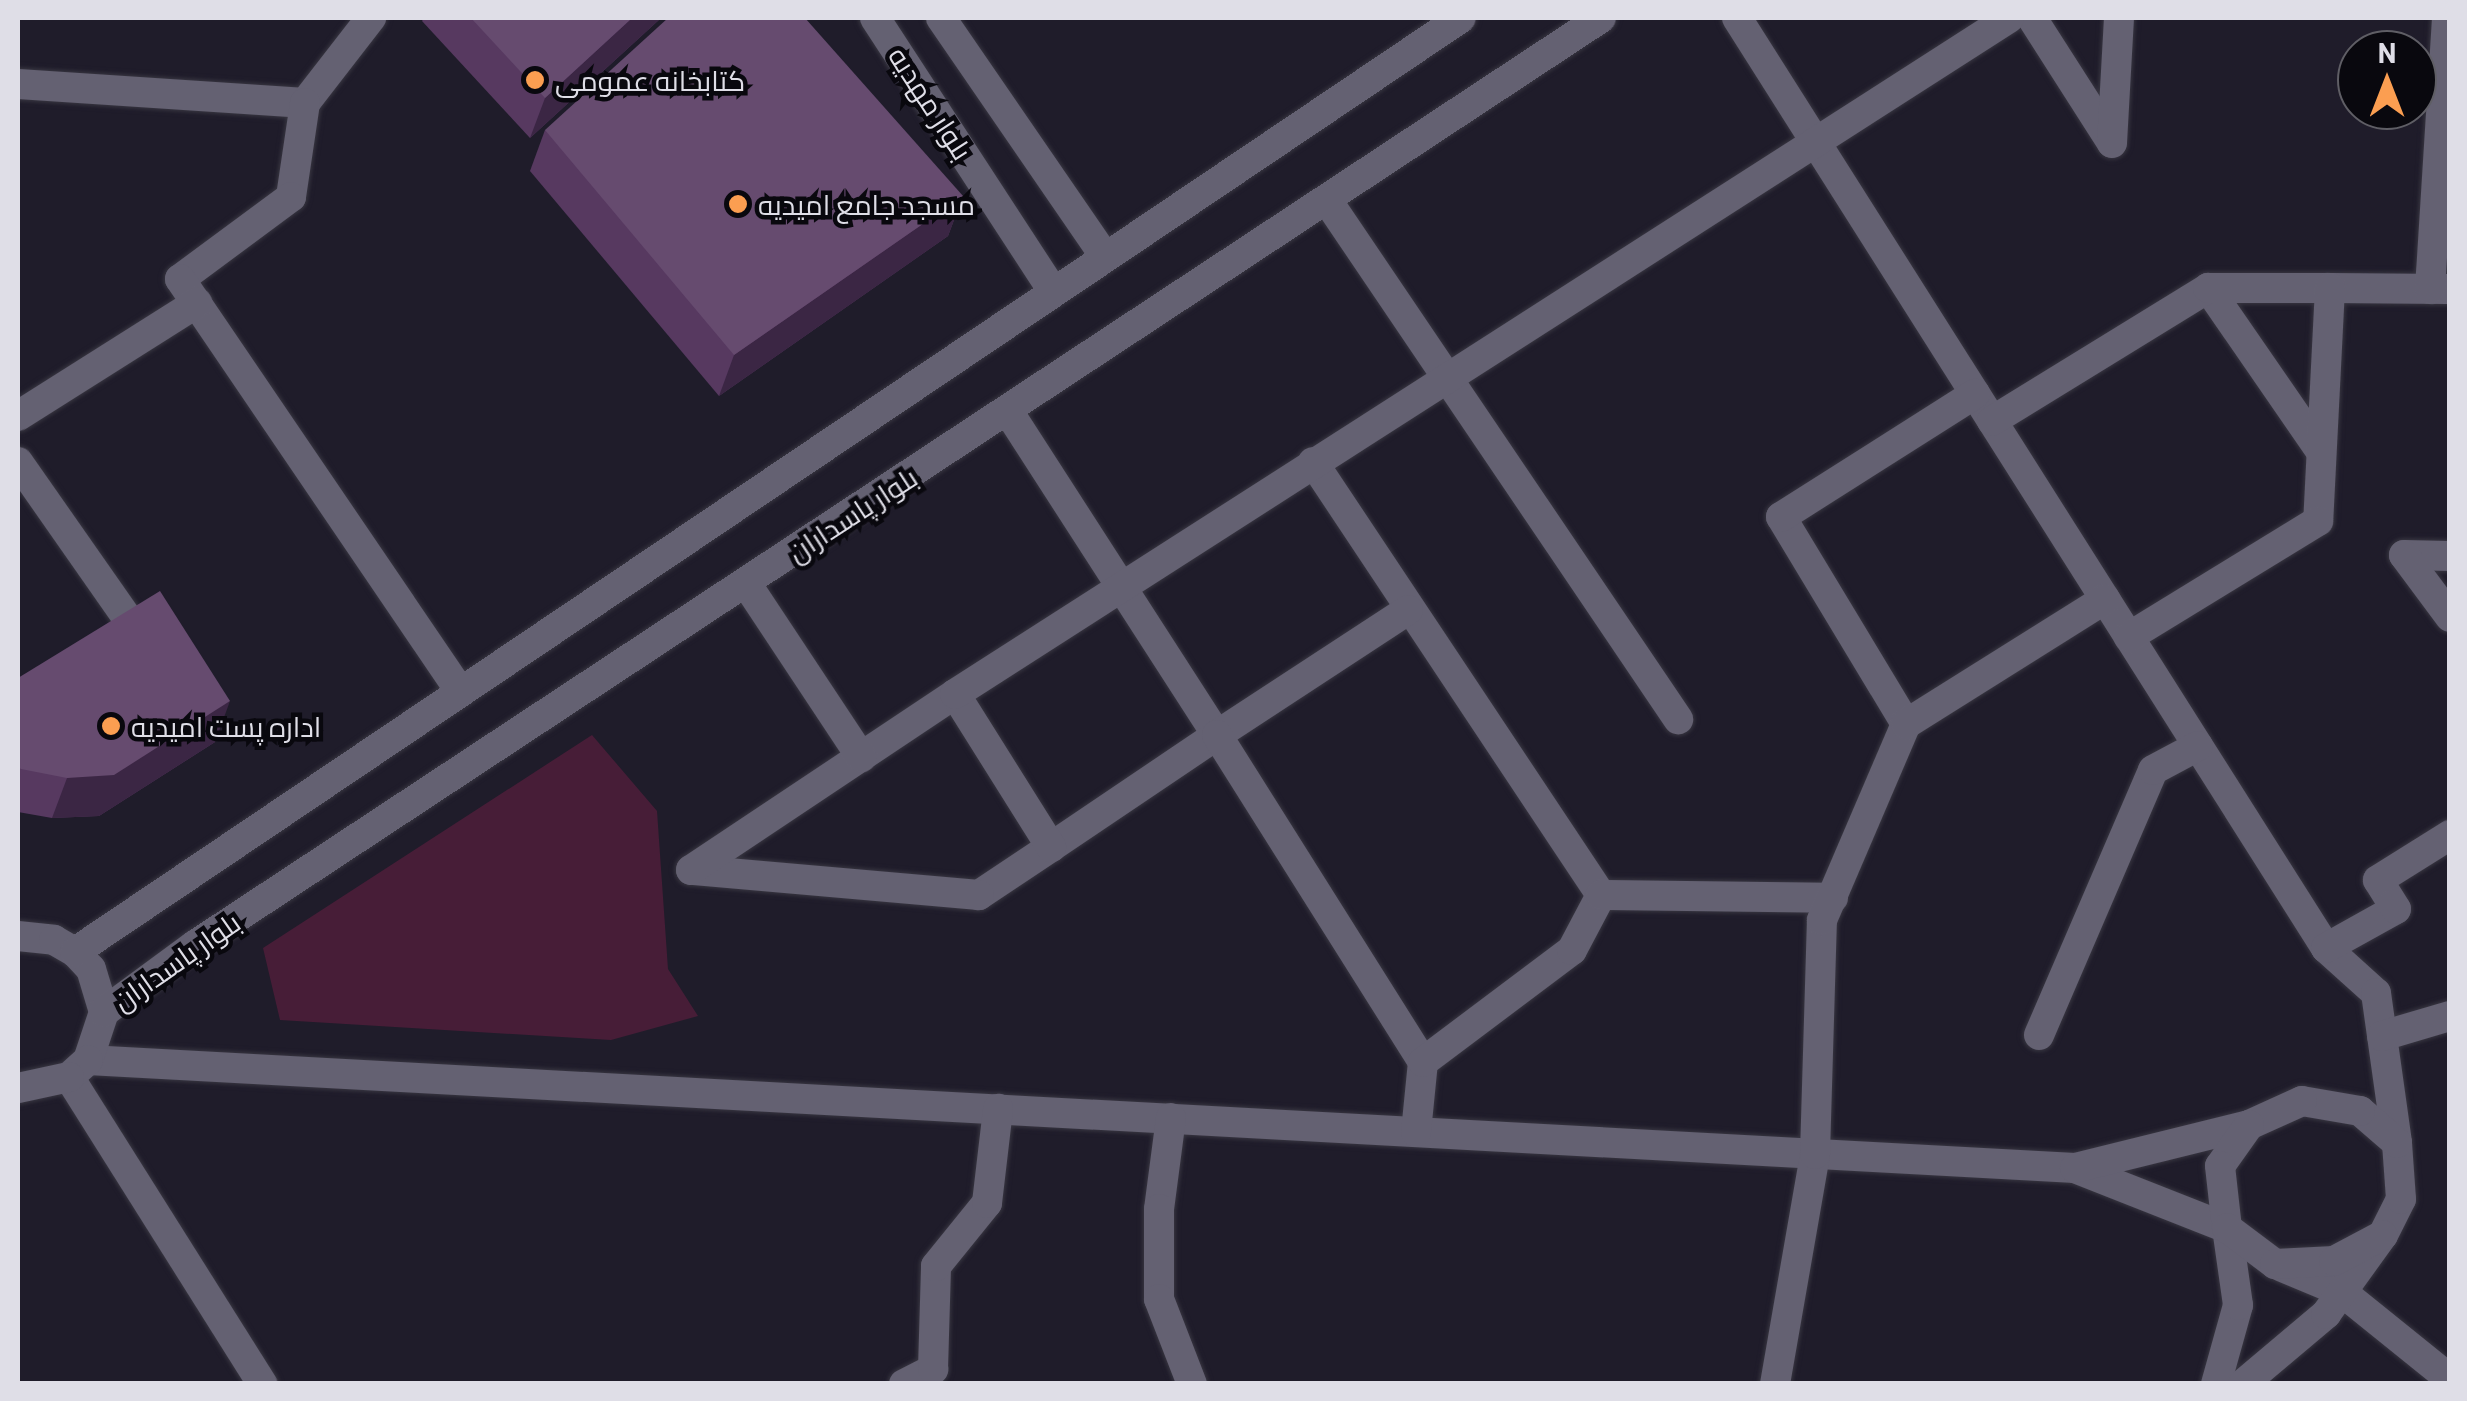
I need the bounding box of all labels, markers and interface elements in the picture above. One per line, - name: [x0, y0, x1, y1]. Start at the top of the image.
- north arrow: [2337, 30, 2437, 130]
- text: N: [2378, 35, 2396, 69]
- street label: بلوار مهدیه: [882, 40, 980, 166]
- place label: کتابخانه عمومی: [555, 63, 745, 97]
- marker: کتابخانه عمومی: [524, 69, 546, 91]
- place label: مسجد جامع امیدیه: [758, 187, 975, 221]
- marker: مسجد جامع امیدیه: [727, 193, 749, 215]
- street label: بلوار پاسداران: [781, 460, 923, 568]
- place label: اداره پست امیدیه: [131, 709, 321, 743]
- marker: اداره پست امیدیه: [100, 715, 122, 737]
- street label: بلوار پاسداران: [106, 905, 246, 1017]

